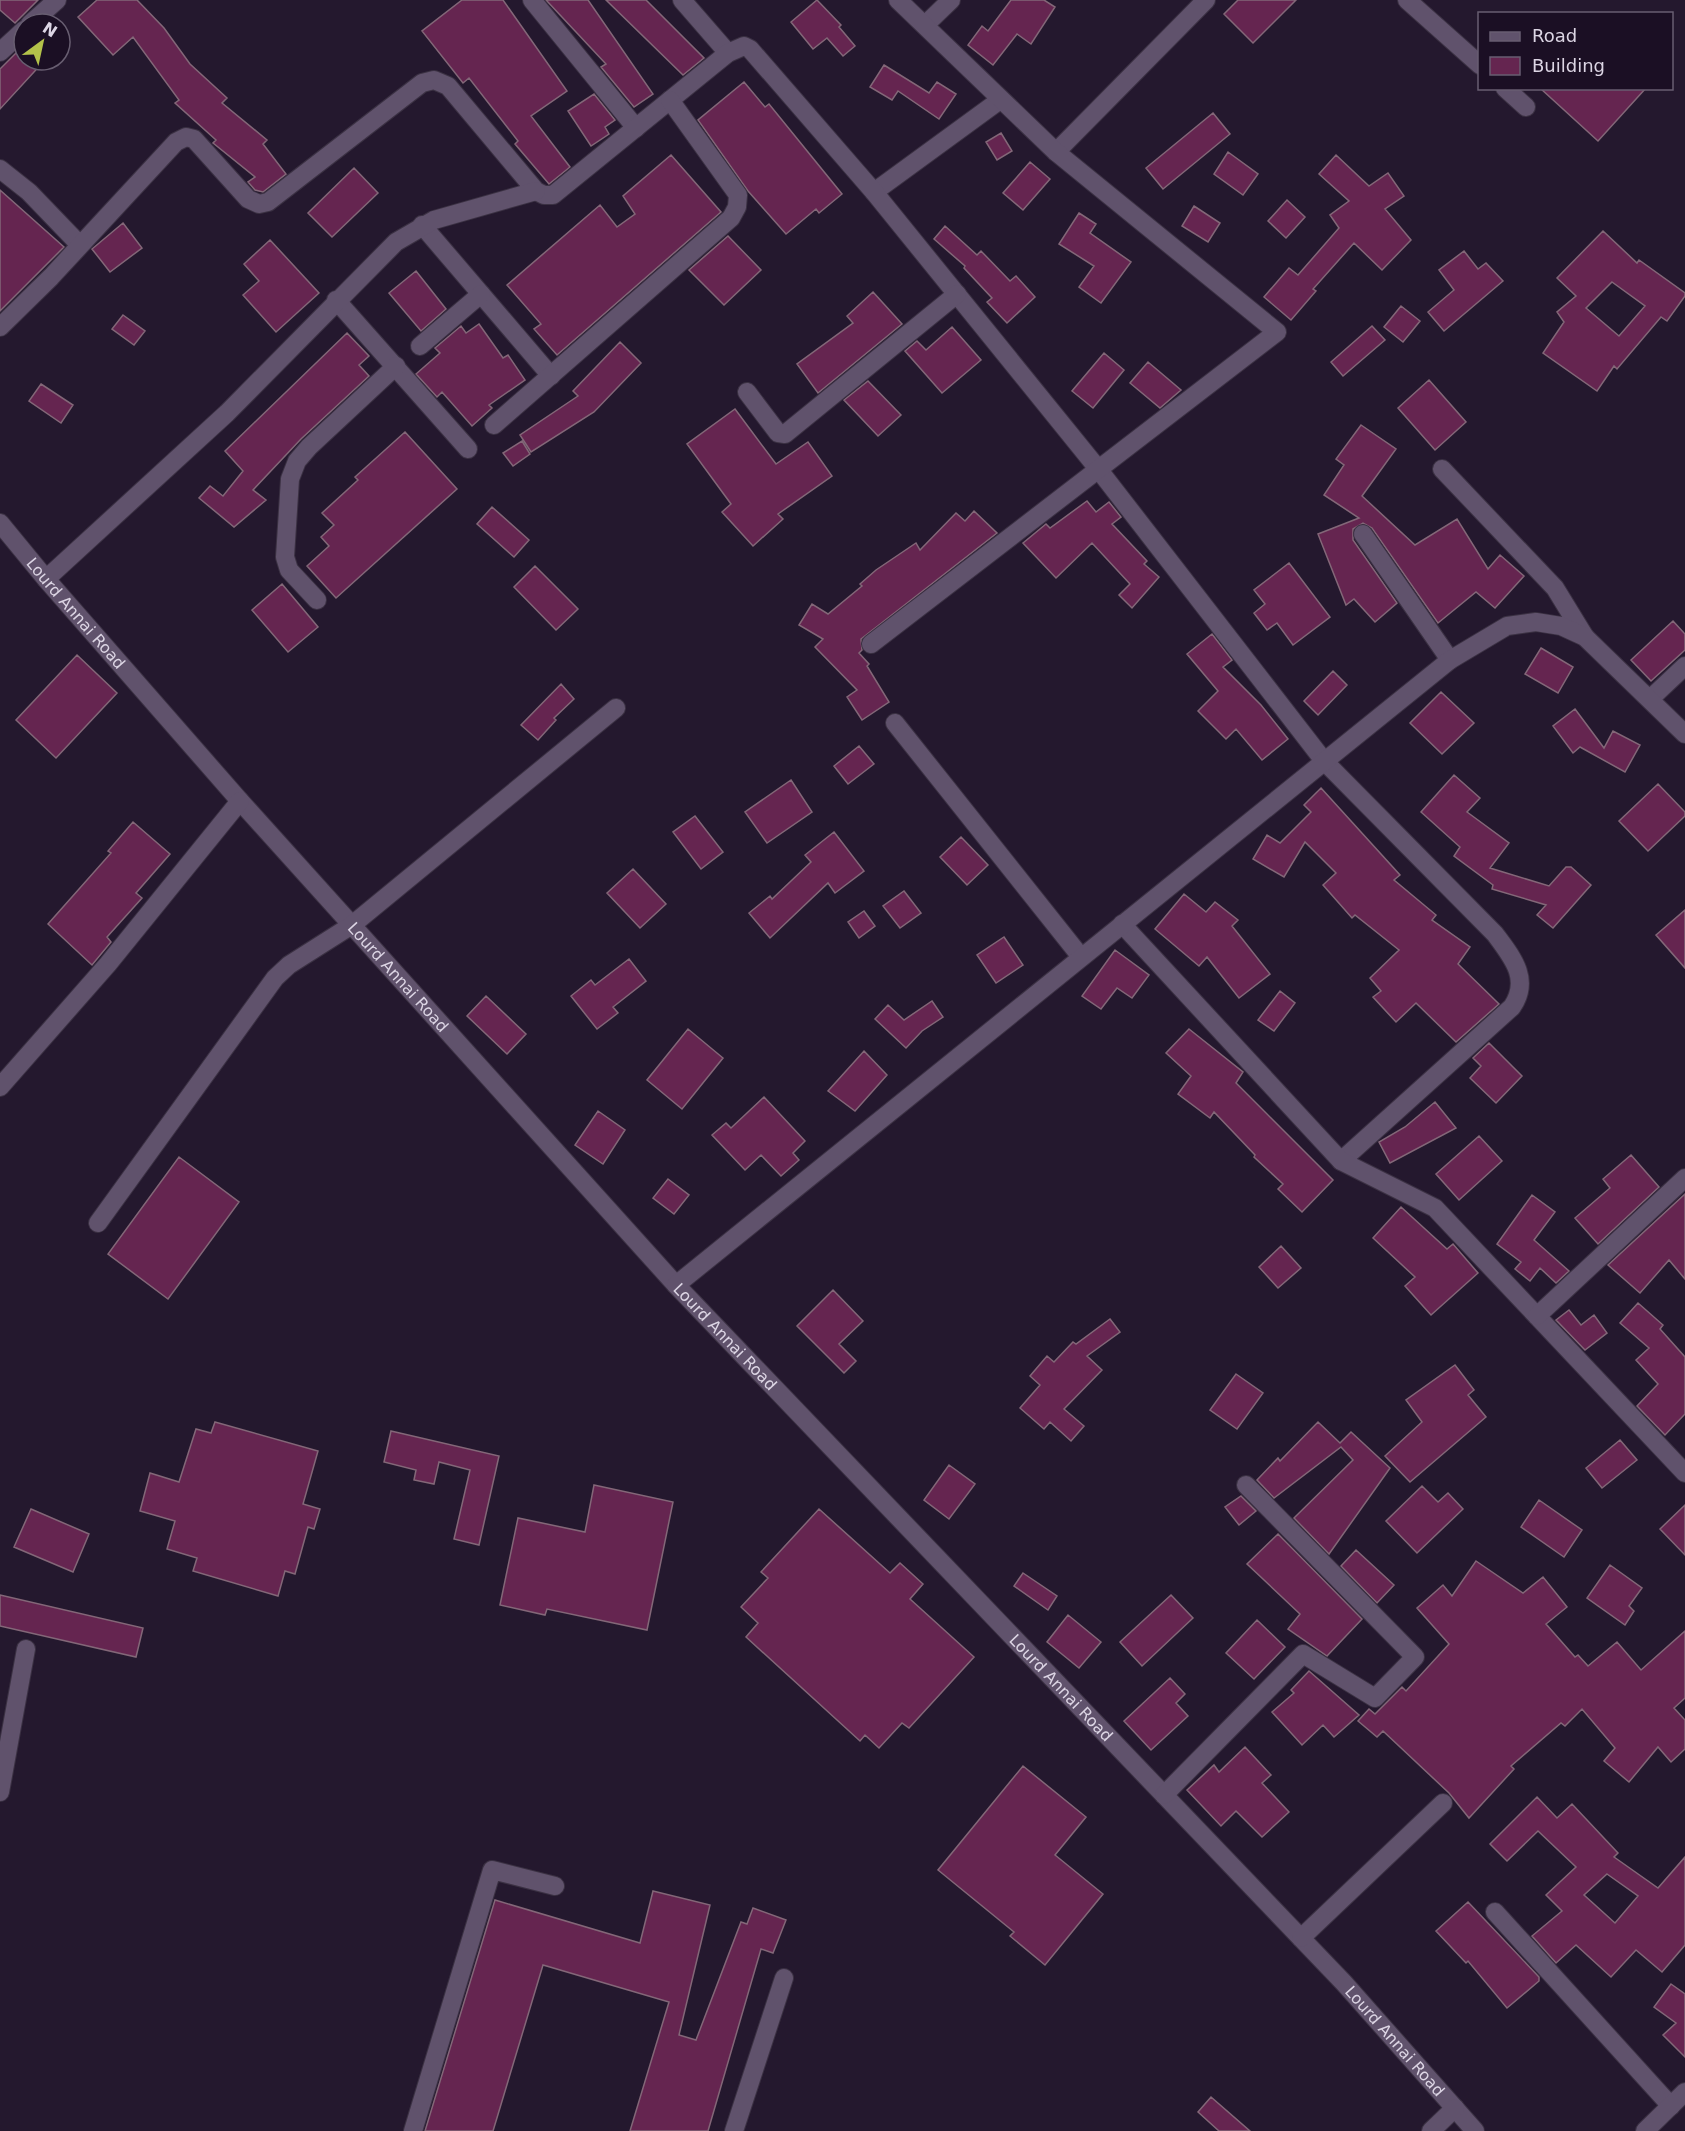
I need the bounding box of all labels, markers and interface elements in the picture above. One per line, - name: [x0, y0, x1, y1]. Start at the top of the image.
- north arrow: [12, 12, 72, 72]
- legend: [1478, 12, 1673, 90]
- text: N: [39, 18, 61, 41]
- text: Road: [1532, 25, 1577, 46]
- text: Building: [1532, 55, 1605, 76]
- street label: Lourd Annai Road: [23, 554, 129, 673]
- street label: Lourd Annai Road: [344, 918, 453, 1036]
- street label: Lourd Annai Road: [670, 1279, 781, 1394]
- street label: Lourd Annai Road: [1006, 1630, 1117, 1745]
- street label: Lourd Annai Road: [1341, 1982, 1449, 2100]

